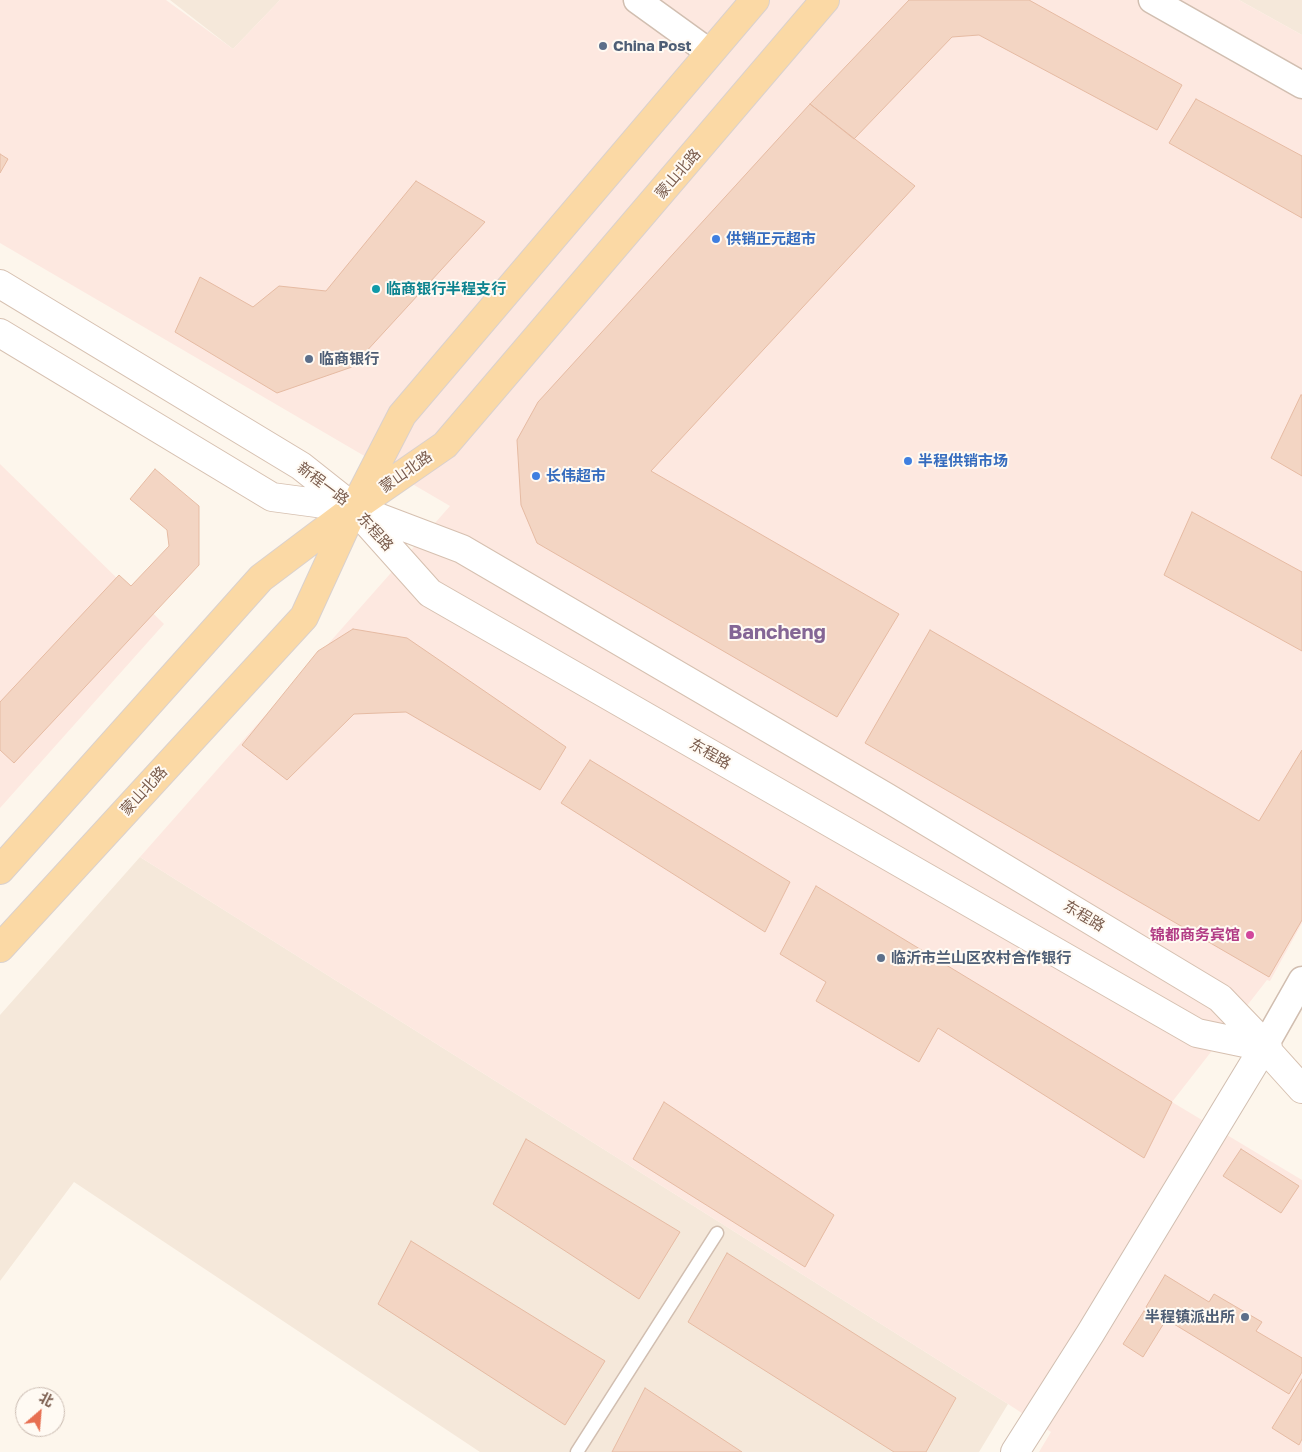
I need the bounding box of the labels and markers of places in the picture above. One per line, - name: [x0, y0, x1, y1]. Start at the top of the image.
- place label: China Post: [613, 37, 692, 55]
- marker: China Post: [597, 40, 609, 52]
- place label: 供销正元超市: [726, 230, 816, 248]
- marker: 供销正元超市: [710, 233, 722, 245]
- place label: 临商银行半程支行: [386, 280, 506, 298]
- marker: 临商银行半程支行: [370, 283, 382, 295]
- place label: 临商银行: [319, 350, 379, 368]
- marker: 临商银行: [303, 353, 315, 365]
- place label: 半程供销市场: [918, 452, 1008, 470]
- marker: 半程供销市场: [902, 455, 914, 467]
- place label: 长伟超市: [546, 467, 606, 485]
- marker: 长伟超市: [530, 470, 542, 482]
- place label: 锦都商务宾馆: [1150, 926, 1240, 944]
- marker: 锦都商务宾馆: [1244, 929, 1256, 941]
- place label: 临沂市兰山区农村合作银行: [891, 949, 1071, 967]
- marker: 临沂市兰山区农村合作银行: [875, 952, 887, 964]
- place label: 半程镇派出所: [1145, 1308, 1235, 1326]
- marker: 半程镇派出所: [1239, 1311, 1251, 1323]

